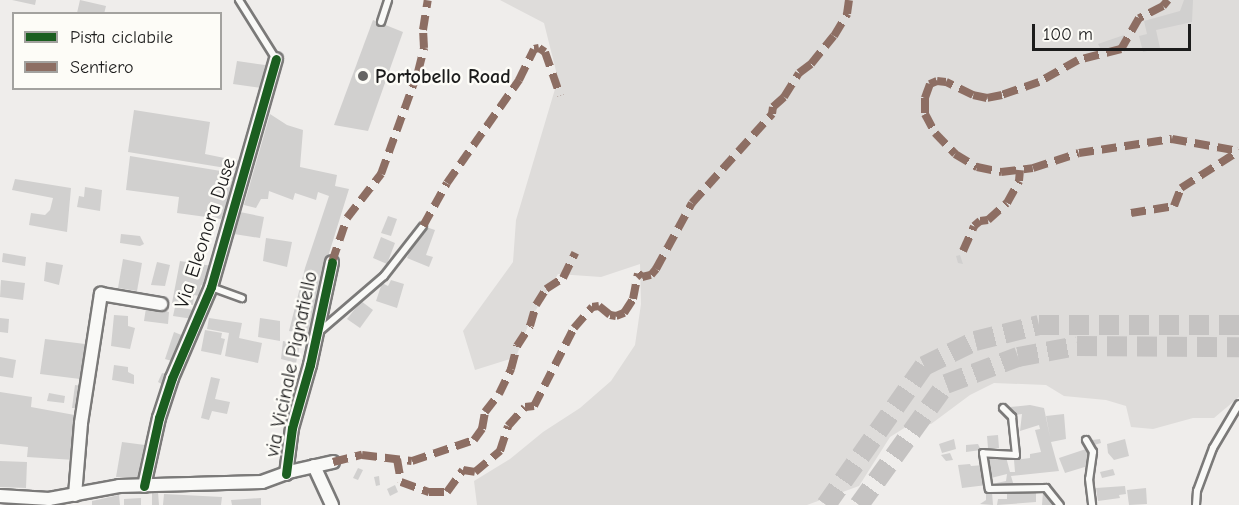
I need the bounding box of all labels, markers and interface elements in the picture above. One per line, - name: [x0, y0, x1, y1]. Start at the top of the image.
- legend: [12, 12, 222, 90]
- scale bar: [1035, 12, 1194, 50]
- text: 100 m: [1043, 24, 1093, 45]
- text: Pista ciclabile: [70, 27, 173, 48]
- text: Sentiero: [70, 57, 134, 78]
- place label: Portobello Road: [375, 64, 511, 88]
- marker: Portobello Road: [356, 69, 370, 83]
- street label: Via Eleonora Duse: [169, 155, 241, 311]
- street label: via Vicinale Pignatiello: [260, 269, 322, 459]

